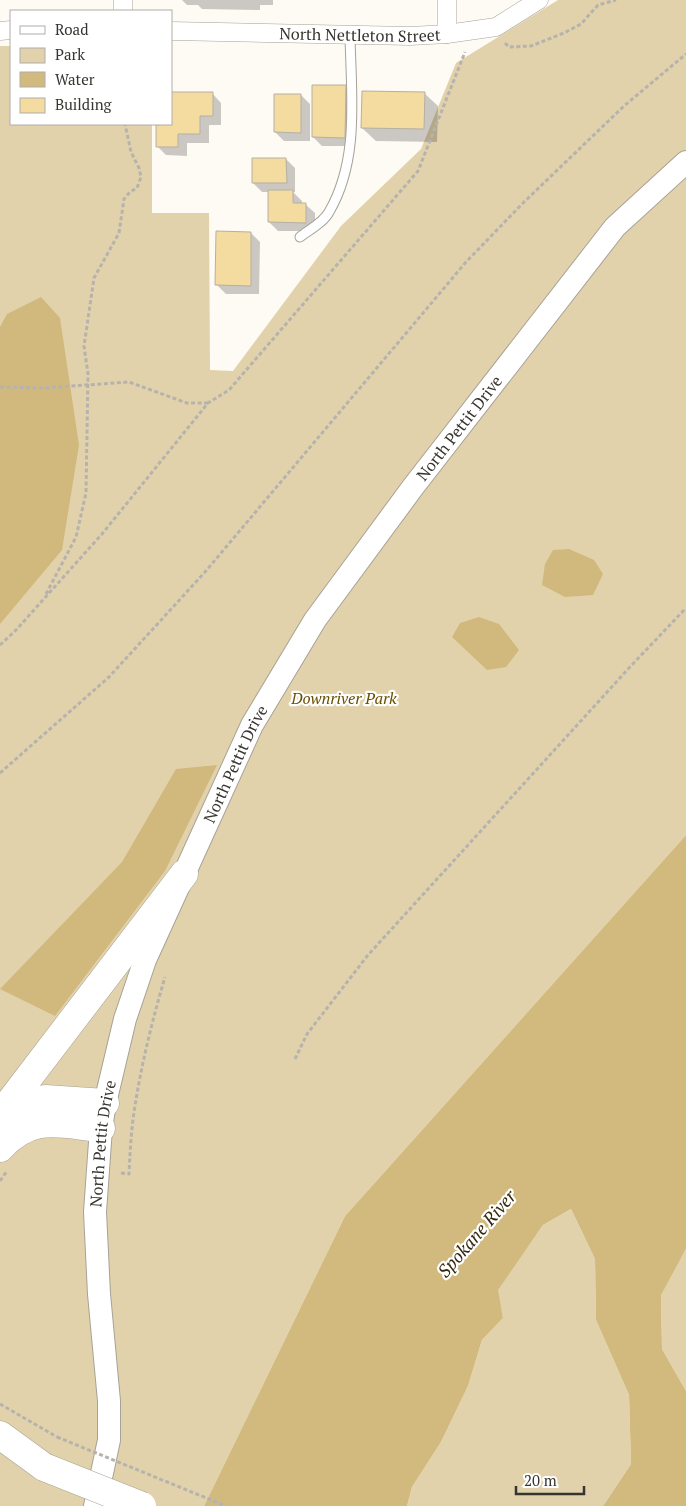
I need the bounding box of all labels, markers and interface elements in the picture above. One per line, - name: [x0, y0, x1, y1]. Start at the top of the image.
- legend: [10, 10, 172, 125]
- text: Road: [55, 19, 88, 39]
- street label: North Nettleton Street: [279, 22, 441, 47]
- text: Park: [55, 44, 85, 64]
- text: Water: [55, 69, 95, 89]
- text: Building: [55, 94, 113, 114]
- street label: North Pettit Drive: [411, 371, 507, 485]
- park label: Downriver Park: [290, 687, 397, 709]
- street label: North Pettit Drive: [198, 701, 272, 826]
- street label: North Pettit Drive: [84, 1078, 121, 1208]
- water label: Spokane River: [432, 1184, 521, 1282]
- scale bar: [516, 1464, 584, 1496]
- text: 20 m: [524, 1470, 557, 1490]

